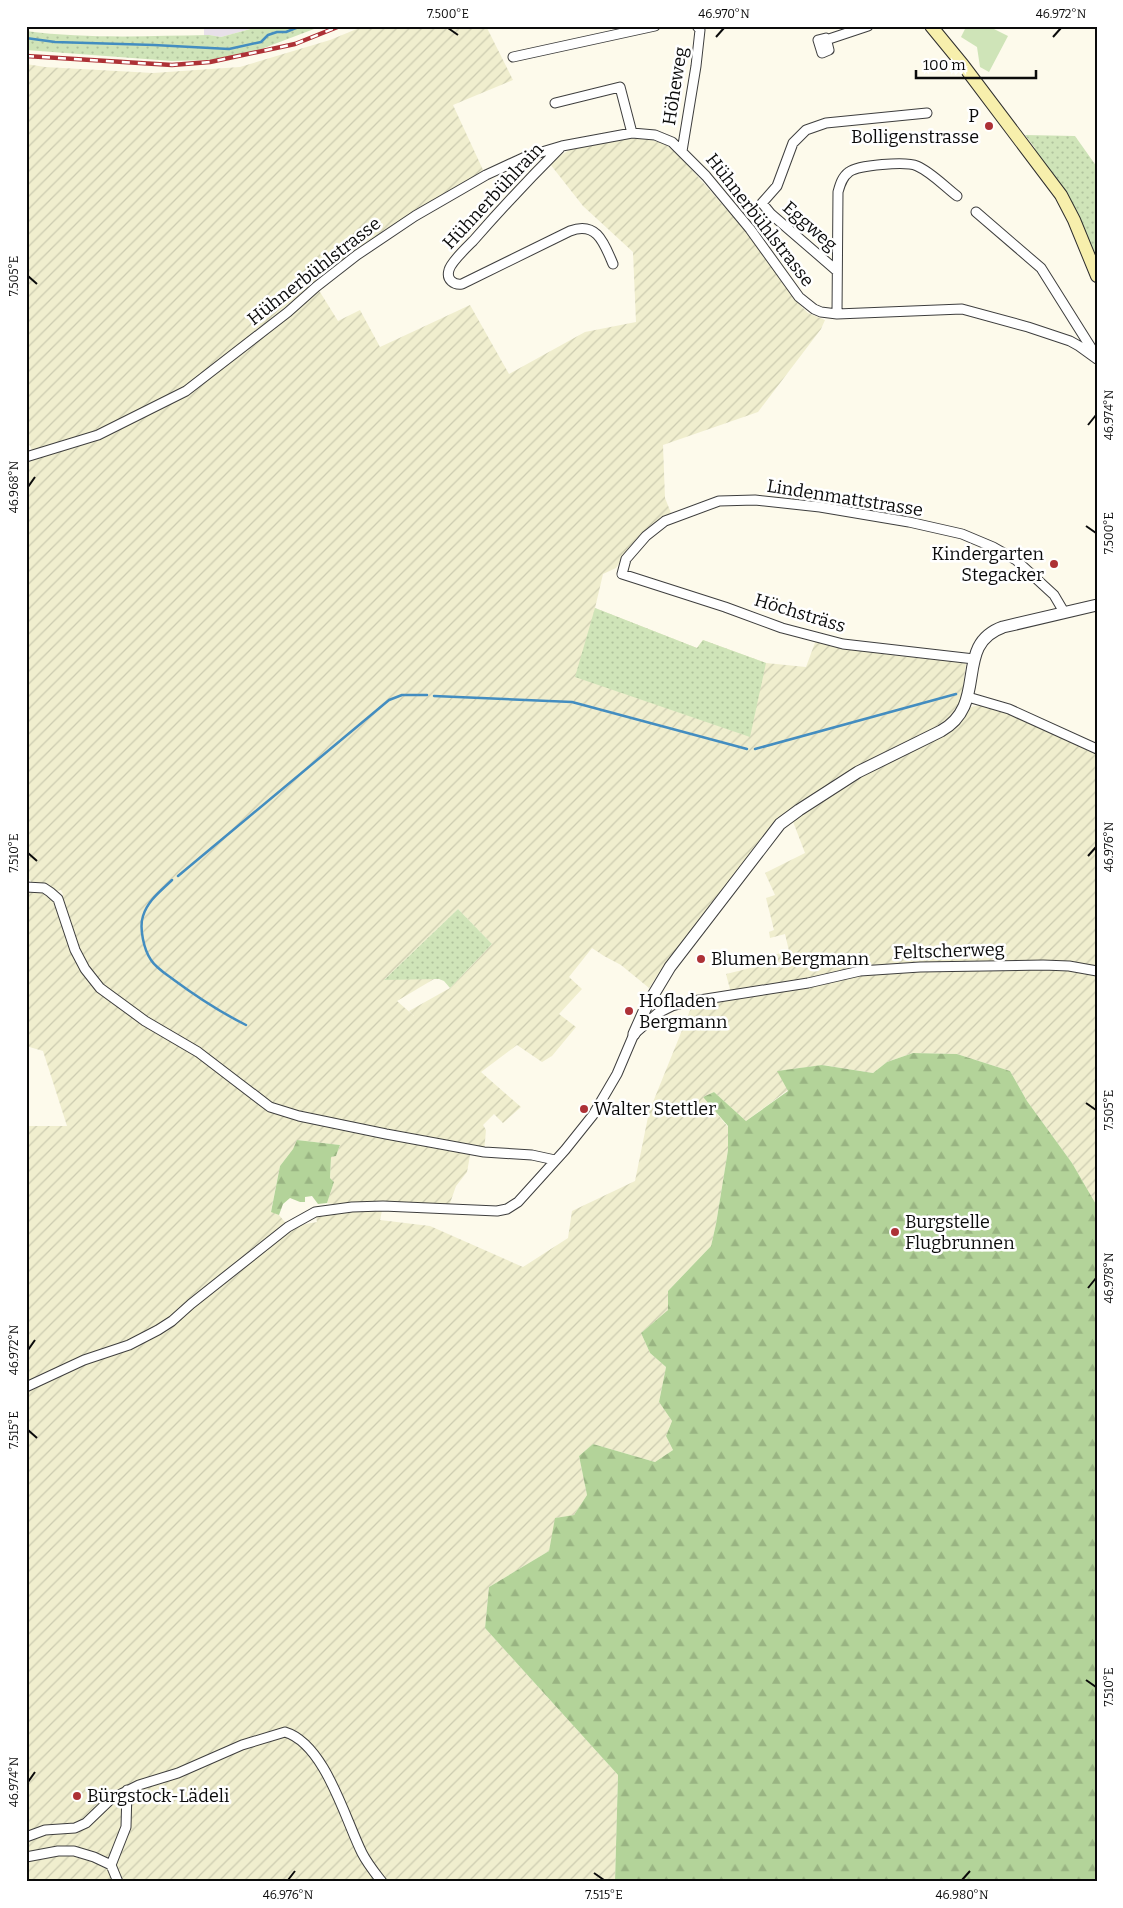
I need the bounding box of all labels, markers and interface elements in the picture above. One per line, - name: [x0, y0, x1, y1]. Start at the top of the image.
- text: 7.500°E: [427, 7, 469, 21]
- text: 46.970°N: [698, 7, 750, 21]
- text: 46.972°N: [1036, 7, 1087, 21]
- street label: Höheweg: [658, 45, 692, 127]
- scale bar: [916, 48, 1036, 80]
- text: 100 m: [923, 56, 966, 74]
- place label: P Bolligenstrasse: [851, 105, 979, 148]
- marker: P Bolligenstrasse: [983, 120, 995, 132]
- street label: Hühnerbühlrain: [438, 138, 548, 254]
- street label: Hühnerbühlstrasse: [701, 149, 819, 291]
- street label: Eggweg: [778, 196, 842, 256]
- street label: Hühnerbühlstrasse: [243, 212, 385, 330]
- text: 7.505°E: [7, 256, 21, 296]
- text: 46.974°N: [1102, 389, 1116, 440]
- text: 46.968°N: [7, 460, 21, 513]
- street label: Lindenmattstrasse: [765, 475, 925, 521]
- text: 7.500°E: [1102, 512, 1116, 554]
- place label: Kindergarten Stegacker: [931, 543, 1045, 586]
- marker: Kindergarten Stegacker: [1048, 558, 1060, 570]
- street label: Höchsträss: [752, 589, 848, 637]
- text: 46.976°N: [1102, 821, 1116, 872]
- text: 7.510°E: [7, 834, 21, 872]
- street label: Feltscherweg: [893, 938, 1005, 964]
- place label: Blumen Bergmann: [711, 948, 870, 970]
- marker: Blumen Bergmann: [695, 953, 707, 965]
- place label: Hofladen Bergmann: [639, 990, 728, 1033]
- marker: Hofladen Bergmann: [623, 1005, 635, 1017]
- text: 7.505°E: [1102, 1090, 1116, 1130]
- place label: Walter Stettler: [594, 1098, 716, 1120]
- marker: Walter Stettler: [578, 1103, 590, 1115]
- place label: Burgstelle Flugbrunnen: [905, 1211, 1015, 1254]
- marker: Burgstelle Flugbrunnen: [889, 1226, 901, 1238]
- text: 46.978°N: [1102, 1252, 1116, 1304]
- text: 46.972°N: [7, 1324, 21, 1375]
- text: 7.515°E: [7, 1411, 21, 1449]
- text: 7.510°E: [1102, 1668, 1116, 1706]
- text: 46.974°N: [7, 1756, 21, 1807]
- place label: Bürgstock-Lädeli: [87, 1785, 229, 1807]
- marker: Bürgstock-Lädeli: [71, 1790, 83, 1802]
- text: 46.976°N: [263, 1888, 314, 1902]
- text: 7.515°E: [585, 1888, 623, 1902]
- text: 46.980°N: [936, 1888, 989, 1902]

